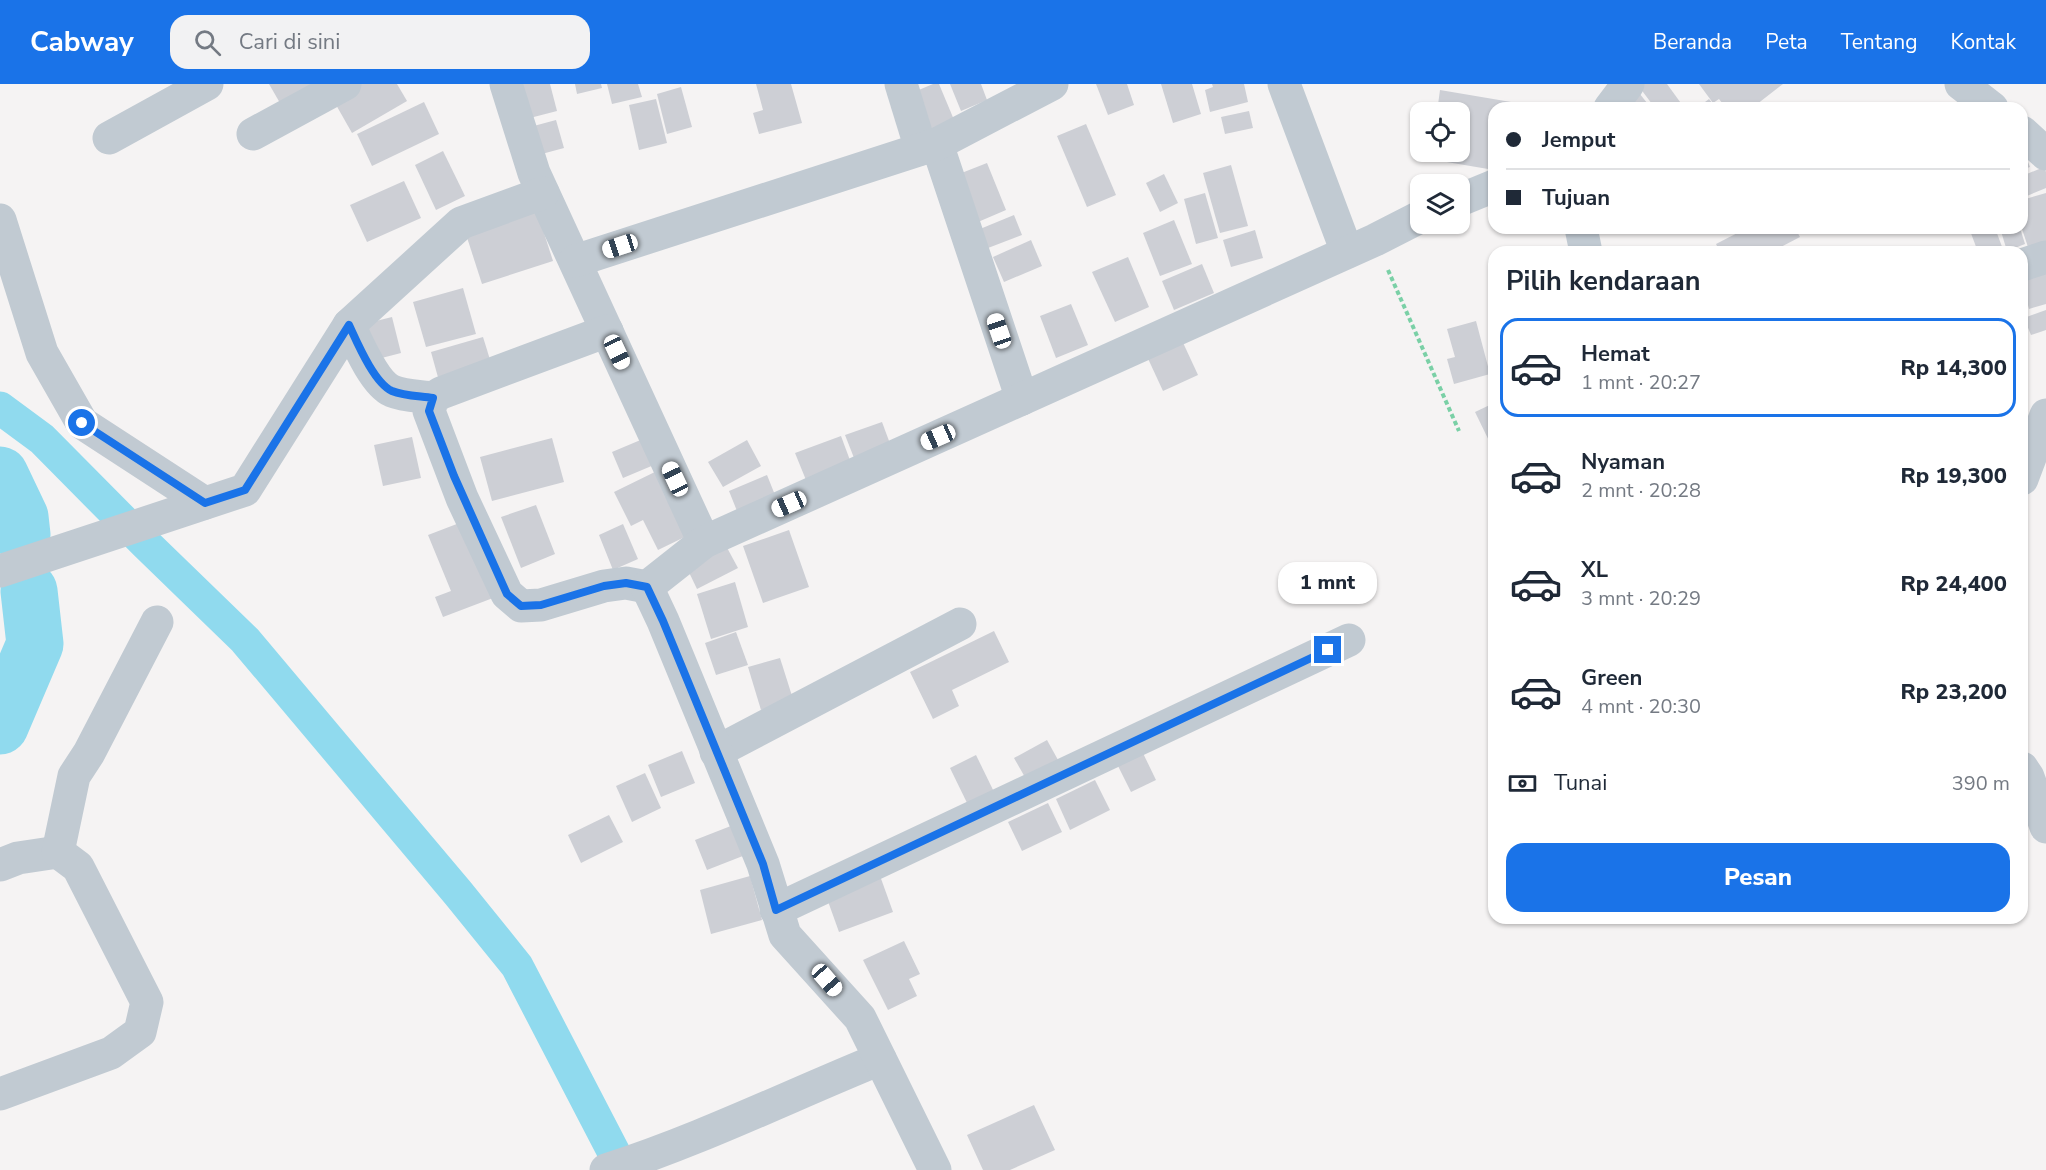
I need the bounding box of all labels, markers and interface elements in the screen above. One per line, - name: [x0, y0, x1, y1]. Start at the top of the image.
- search box: [170, 15, 590, 69]
- text: Cabway: [30, 23, 134, 61]
- icon: search: [191, 26, 224, 59]
- text: Cari di sini: [239, 27, 340, 57]
- text: Beranda: [1653, 28, 1732, 56]
- text: Peta: [1765, 28, 1808, 56]
- text: Tentang: [1841, 28, 1918, 56]
- text: Kontak: [1951, 28, 2016, 56]
- map controls: [1410, 102, 1470, 234]
- button: locate: [1410, 102, 1470, 162]
- text: Jemput: [1542, 125, 1615, 155]
- button: layers: [1410, 174, 1470, 234]
- text: Tujuan: [1542, 183, 1610, 213]
- car: [600, 232, 640, 260]
- text: Pilih kendaraan: [1506, 263, 1700, 300]
- car: [985, 311, 1013, 351]
- car: [601, 332, 633, 372]
- text: Hemat: [1581, 339, 1650, 369]
- icon: car: [1509, 341, 1563, 395]
- text: Rp 14,300: [1900, 353, 2007, 383]
- text: 1 mnt · 20:27: [1581, 369, 1701, 396]
- route start: [68, 409, 95, 436]
- car: [918, 421, 958, 453]
- text: Nyaman: [1581, 447, 1665, 477]
- icon: car: [1509, 449, 1563, 503]
- car: [659, 459, 691, 499]
- text: Rp 19,300: [1900, 461, 2007, 491]
- text: 2 mnt · 20:28: [1581, 477, 1701, 504]
- car: [769, 488, 809, 520]
- text: XL: [1581, 555, 1608, 585]
- icon: car: [1509, 557, 1563, 611]
- callout: 1 mnt: [1278, 563, 1378, 605]
- text: 1 mnt: [1300, 569, 1355, 596]
- text: Rp 24,400: [1900, 569, 2007, 599]
- text: 3 mnt · 20:29: [1581, 585, 1701, 612]
- route end: [1314, 636, 1341, 663]
- text: Green: [1581, 663, 1642, 693]
- icon: car: [1509, 665, 1563, 719]
- text: Rp 23,200: [1900, 677, 2007, 707]
- text: 4 mnt · 20:30: [1581, 693, 1701, 720]
- icon: cash: [1506, 767, 1539, 800]
- text: Tunai: [1554, 768, 1607, 798]
- text: 390 m: [1952, 770, 2010, 797]
- button: Pesan: [1506, 843, 2010, 912]
- car: [808, 961, 846, 999]

